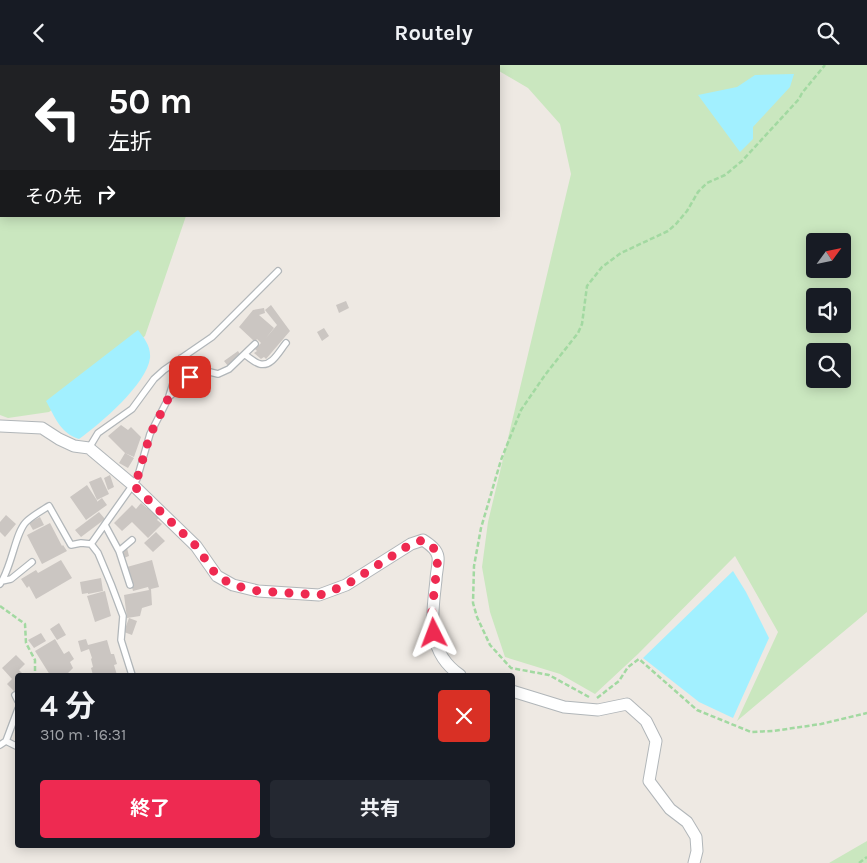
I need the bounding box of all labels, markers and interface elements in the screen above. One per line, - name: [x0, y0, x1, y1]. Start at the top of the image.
- icon: back: [25, 19, 53, 47]
- icon: search: [814, 19, 842, 47]
- text: Routely: [394, 20, 473, 46]
- text: 50 m: [108, 81, 193, 122]
- icon: left: [25, 85, 90, 150]
- text: 左折: [108, 129, 152, 155]
- icon: right: [92, 180, 120, 208]
- text: その先: [25, 186, 82, 208]
- north arrow: [806, 233, 851, 277]
- map controls: [806, 233, 851, 388]
- button: sound: [806, 288, 851, 333]
- button: search: [806, 343, 851, 388]
- pin: [169, 356, 211, 398]
- icon: arrive: [176, 363, 204, 391]
- position arrow: [407, 606, 459, 658]
- text: 4 分: [40, 688, 95, 724]
- button: close: [438, 690, 490, 742]
- text: 310 m · 16:31: [40, 725, 126, 744]
- button: 終了: [40, 780, 260, 838]
- button: 共有: [270, 780, 490, 838]

